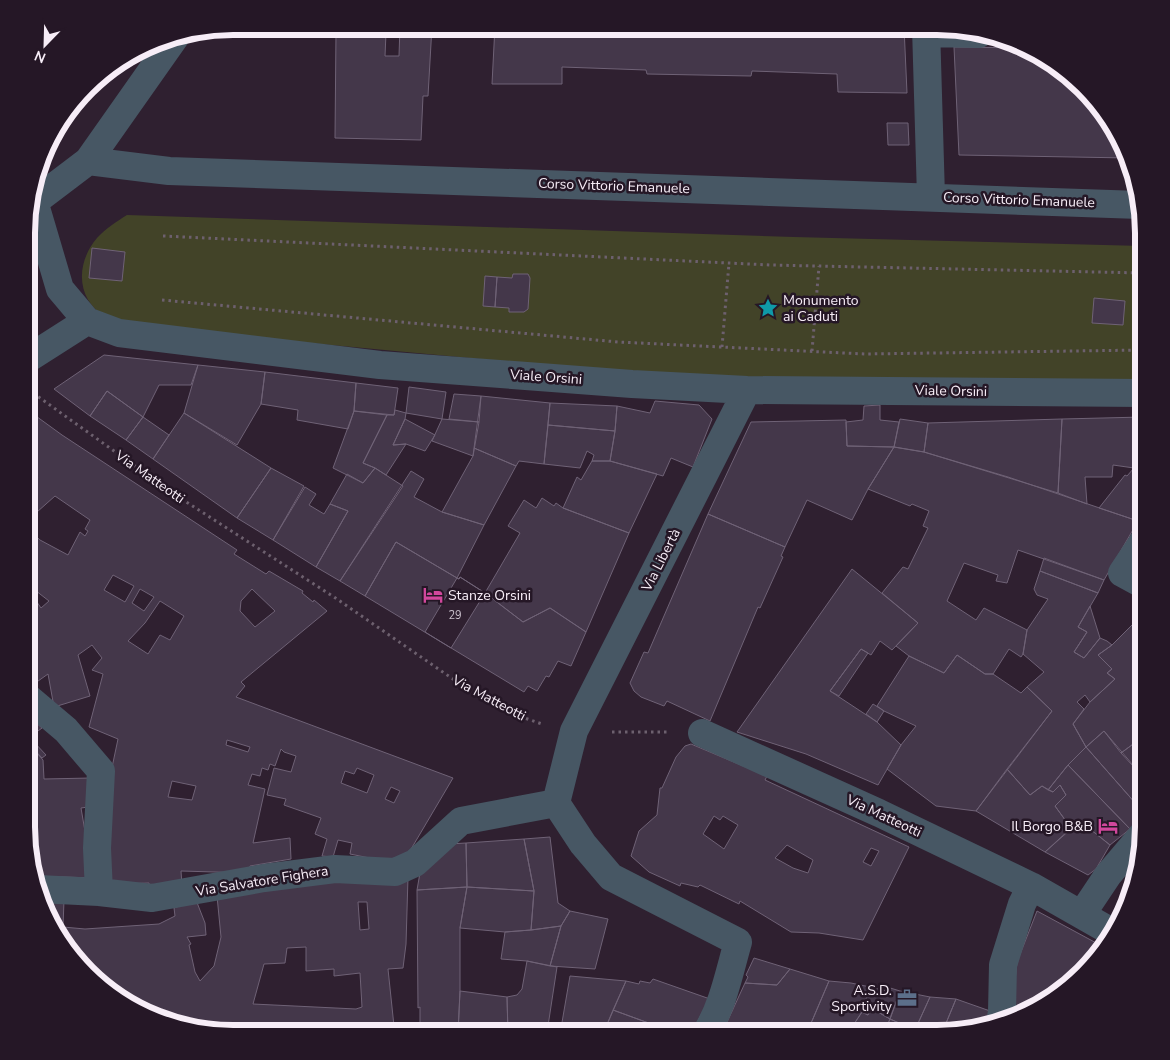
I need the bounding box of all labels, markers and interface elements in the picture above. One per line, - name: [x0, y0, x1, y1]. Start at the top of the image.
- north arrow: [20, 20, 70, 70]
- text: N: [32, 46, 49, 67]
- street label: Corso Vittorio Emanuele: [538, 174, 690, 198]
- street label: Corso Vittorio Emanuele: [943, 188, 1095, 212]
- place label: Monumento ai Caduti: [783, 291, 859, 326]
- place icon: Monumento ai Caduti: [757, 297, 779, 319]
- street label: Viale Orsini: [508, 365, 583, 389]
- street label: Viale Orsini: [914, 381, 987, 401]
- street label: Via Matteotti: [111, 445, 189, 508]
- street label: Via Libertà: [637, 525, 685, 596]
- hotel icon: Stanze Orsini: [422, 584, 444, 606]
- place label: Stanze Orsini: [448, 586, 531, 605]
- house number: 29: [448, 608, 462, 623]
- street label: Via Matteotti: [448, 670, 529, 725]
- street label: Via Matteotti: [842, 790, 925, 842]
- hotel icon: Il Borgo B&B: [1097, 815, 1119, 837]
- place label: Il Borgo B&B: [1011, 817, 1093, 836]
- street label: Via Salvatore Fighera: [193, 861, 330, 901]
- place label: A.S.D. Sportivity: [831, 981, 893, 1016]
- office icon: A.S.D. Sportivity: [896, 987, 918, 1009]

